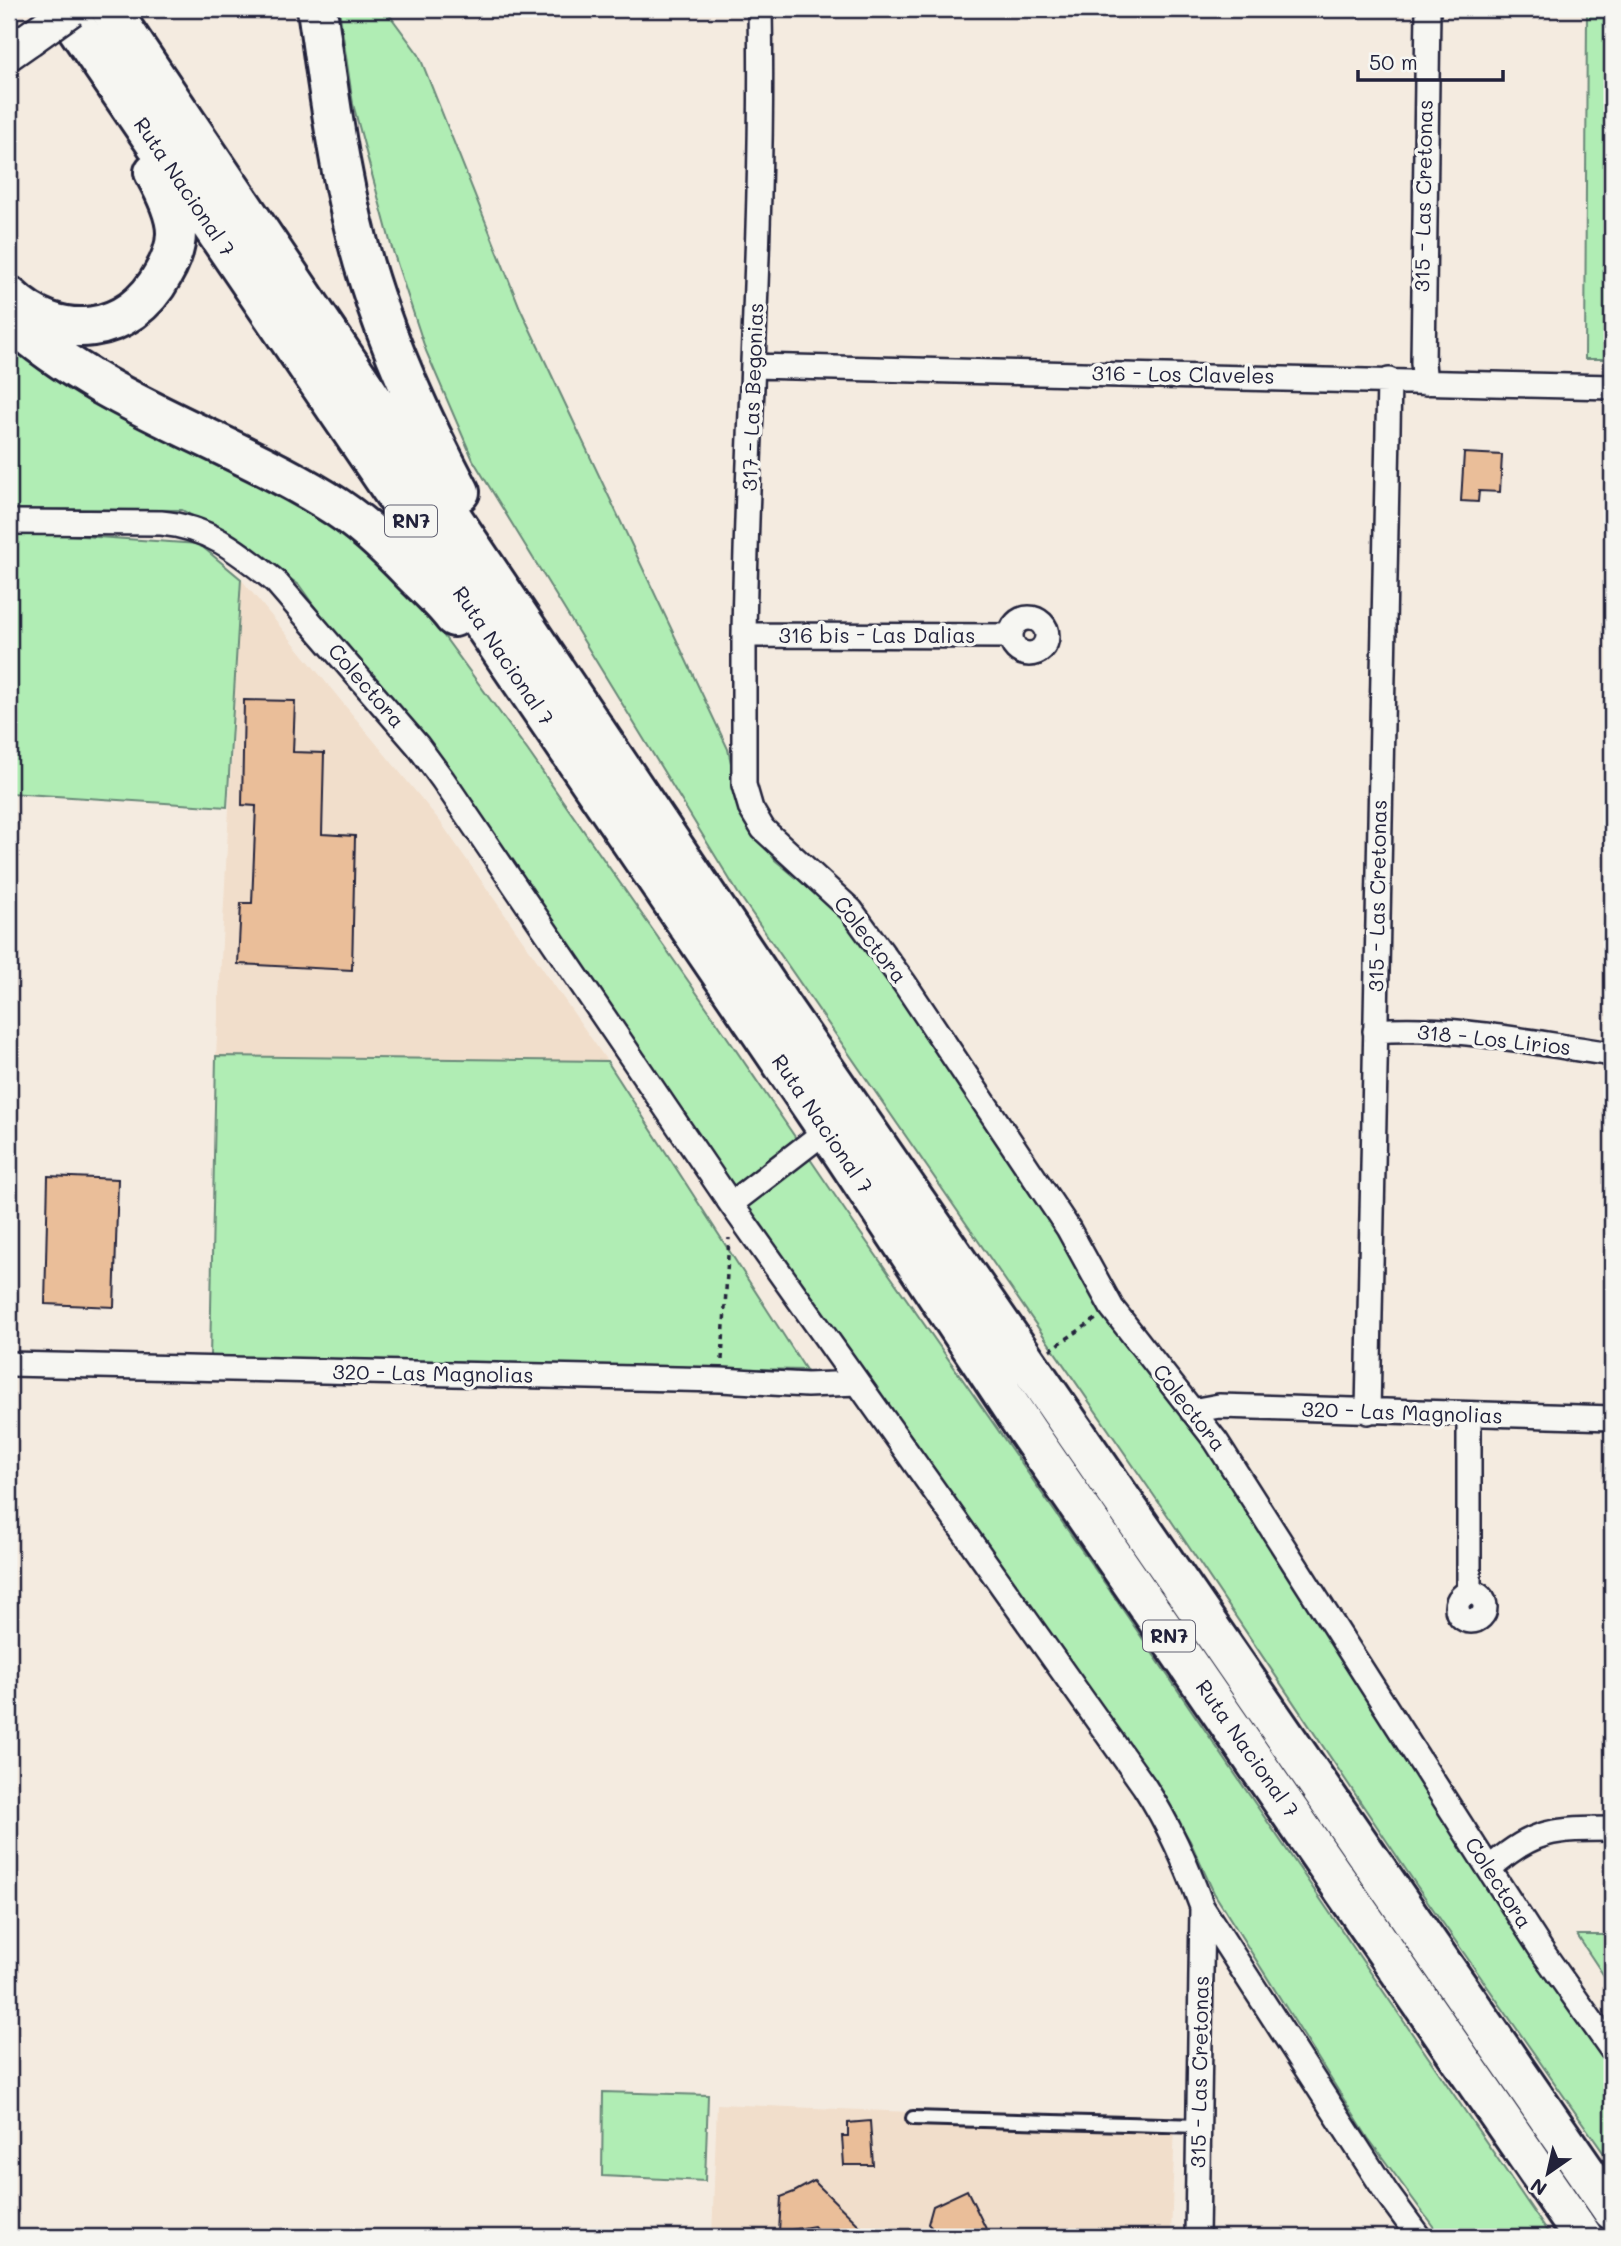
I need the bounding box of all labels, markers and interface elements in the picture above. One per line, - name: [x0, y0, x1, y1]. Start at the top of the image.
- scale bar: [1358, 38, 1504, 82]
- text: 50 m: [1369, 48, 1418, 75]
- street label: 315 - Las Cretonas: [1407, 100, 1438, 292]
- street label: Ruta Nacional 7: [129, 111, 242, 261]
- street label: 317 - Las Begonias: [735, 302, 768, 492]
- street label: 316 - Los Claveles: [1091, 358, 1275, 389]
- road number: RN7: [385, 506, 437, 536]
- street label: Ruta Nacional 7: [448, 580, 561, 730]
- street label: 316 bis - Las Dalias: [779, 621, 975, 648]
- street label: Colectora: [323, 637, 411, 733]
- street label: 315 - Las Cretonas: [1361, 800, 1392, 992]
- street label: Colectora: [829, 890, 914, 988]
- street label: 318 - Los Lirios: [1416, 1017, 1572, 1060]
- street label: Ruta Nacional 7: [767, 1048, 880, 1198]
- street label: 320 - Las Magnolias: [332, 1357, 534, 1388]
- street label: Colectora: [1148, 1358, 1233, 1456]
- street label: 320 - Las Magnolias: [1301, 1394, 1503, 1429]
- road number: RN7: [1143, 1620, 1195, 1652]
- street label: Ruta Nacional 7: [1191, 1674, 1306, 1822]
- street label: Colectora: [1460, 1831, 1539, 1933]
- street label: 315 - Las Cretonas: [1183, 1976, 1214, 2168]
- north arrow: [1512, 2138, 1582, 2208]
- text: N: [1525, 2173, 1551, 2202]

